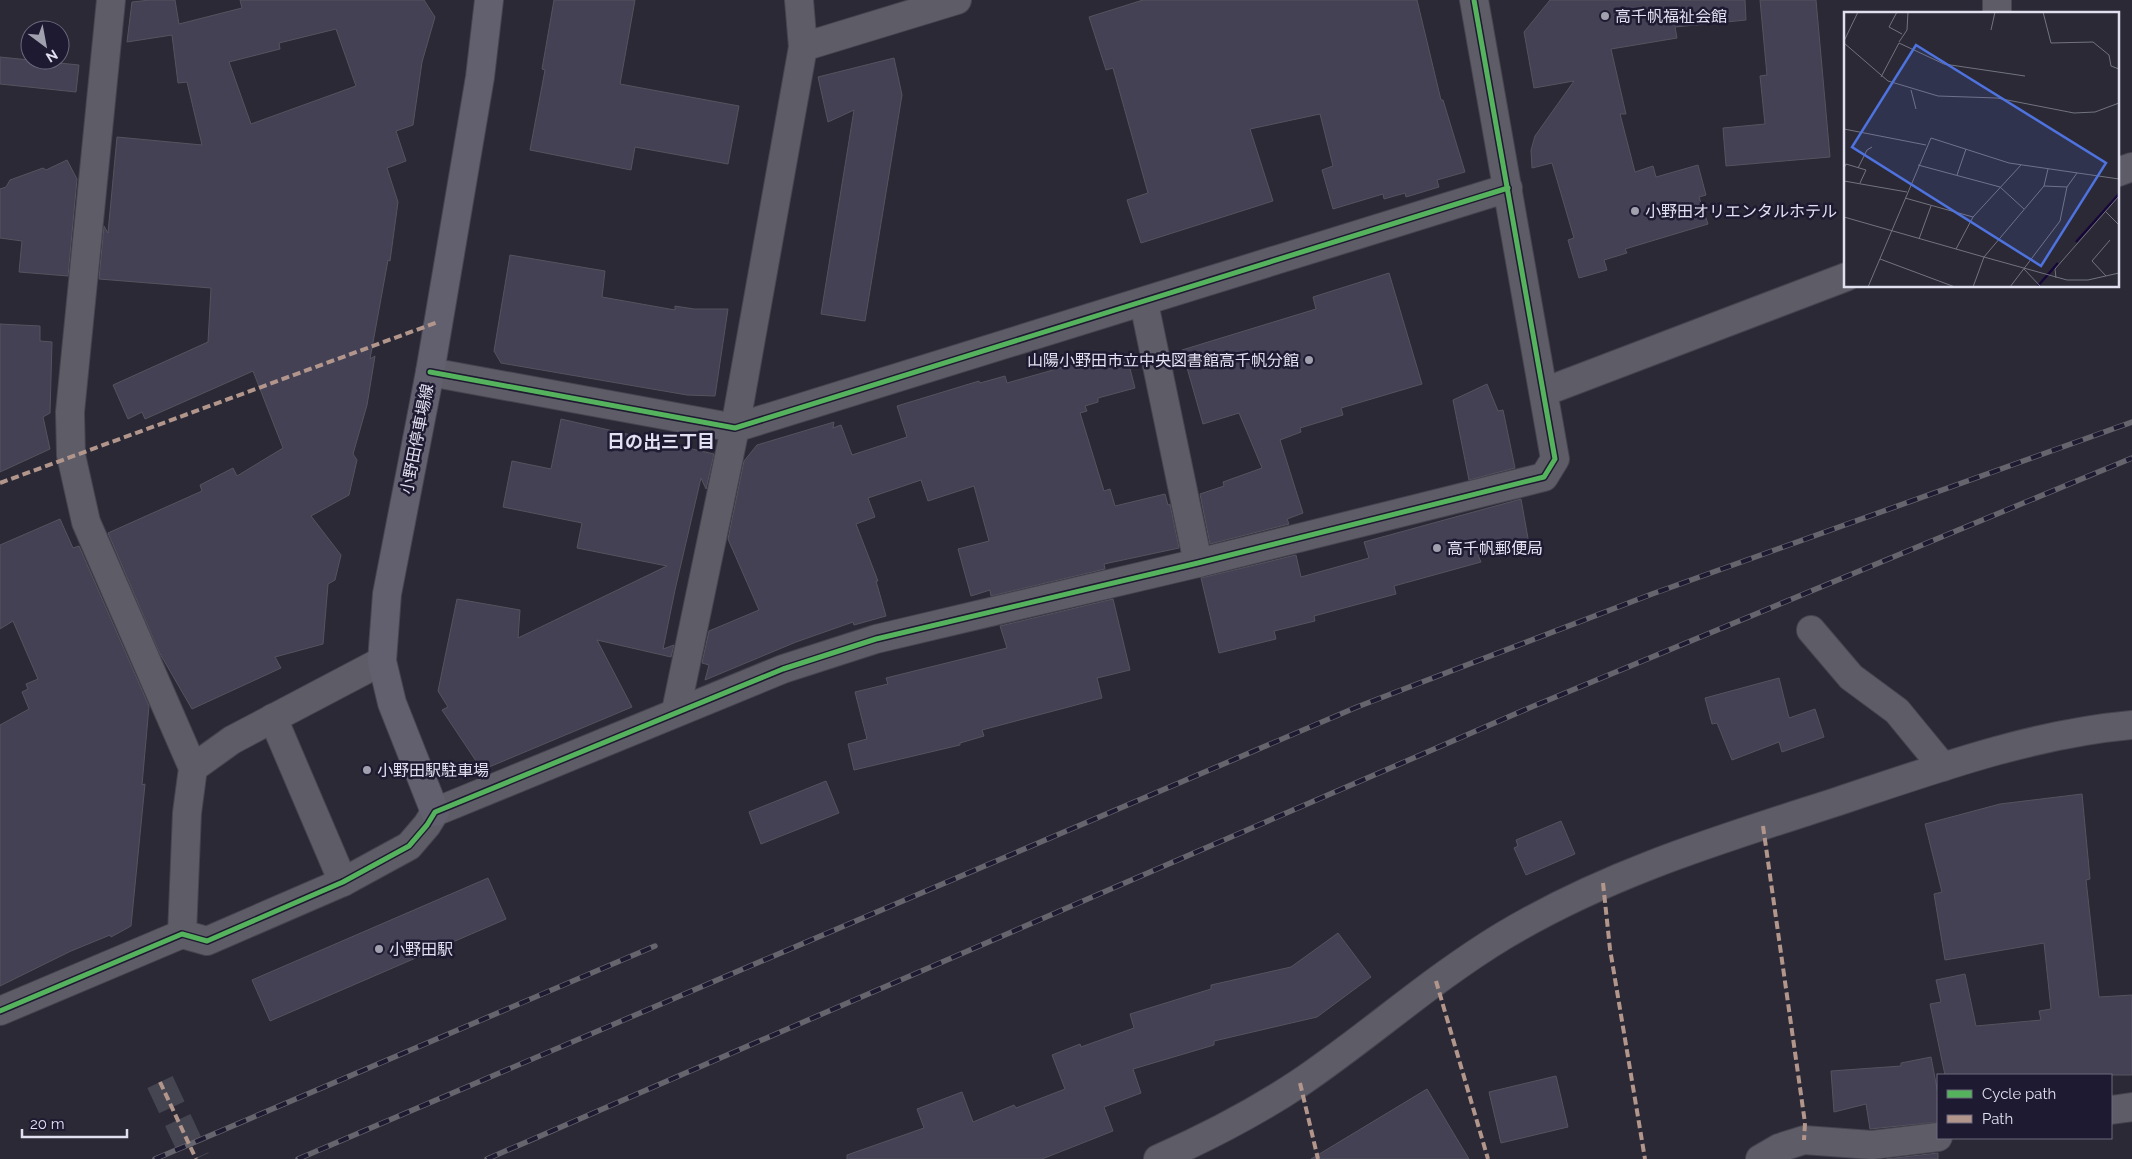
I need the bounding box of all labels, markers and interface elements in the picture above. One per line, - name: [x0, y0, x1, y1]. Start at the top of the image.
- place label: 高千帆福祉会館: [1615, 7, 1727, 26]
- marker: 高千帆福祉会館: [1599, 10, 1611, 22]
- inset map: [1844, 12, 2120, 288]
- north arrow: [20, 20, 70, 70]
- text: N: [43, 46, 61, 66]
- place label: 小野田オリエンタルホテル: [1645, 202, 1837, 221]
- marker: 小野田オリエンタルホテル: [1629, 205, 1641, 217]
- place label: 山陽小野田市立中央図書館高千帆分館: [1027, 351, 1299, 370]
- marker: 山陽小野田市立中央図書館高千帆分館: [1303, 354, 1315, 366]
- street label: 小野田停車場線: [397, 382, 437, 496]
- district label: 日の出三丁目: [607, 431, 715, 452]
- place label: 高千帆郵便局: [1447, 539, 1543, 558]
- marker: 高千帆郵便局: [1431, 542, 1443, 554]
- place label: 小野田駅駐車場: [377, 761, 489, 780]
- marker: 小野田駅駐車場: [361, 764, 373, 776]
- place label: 小野田駅: [389, 940, 453, 959]
- marker: 小野田駅: [373, 943, 385, 955]
- legend: [1937, 1074, 2112, 1139]
- text: Cycle path: [1982, 1085, 2056, 1103]
- scale bar: [22, 1106, 128, 1138]
- text: Path: [1982, 1110, 2013, 1128]
- text: 20 m: [30, 1115, 65, 1133]

